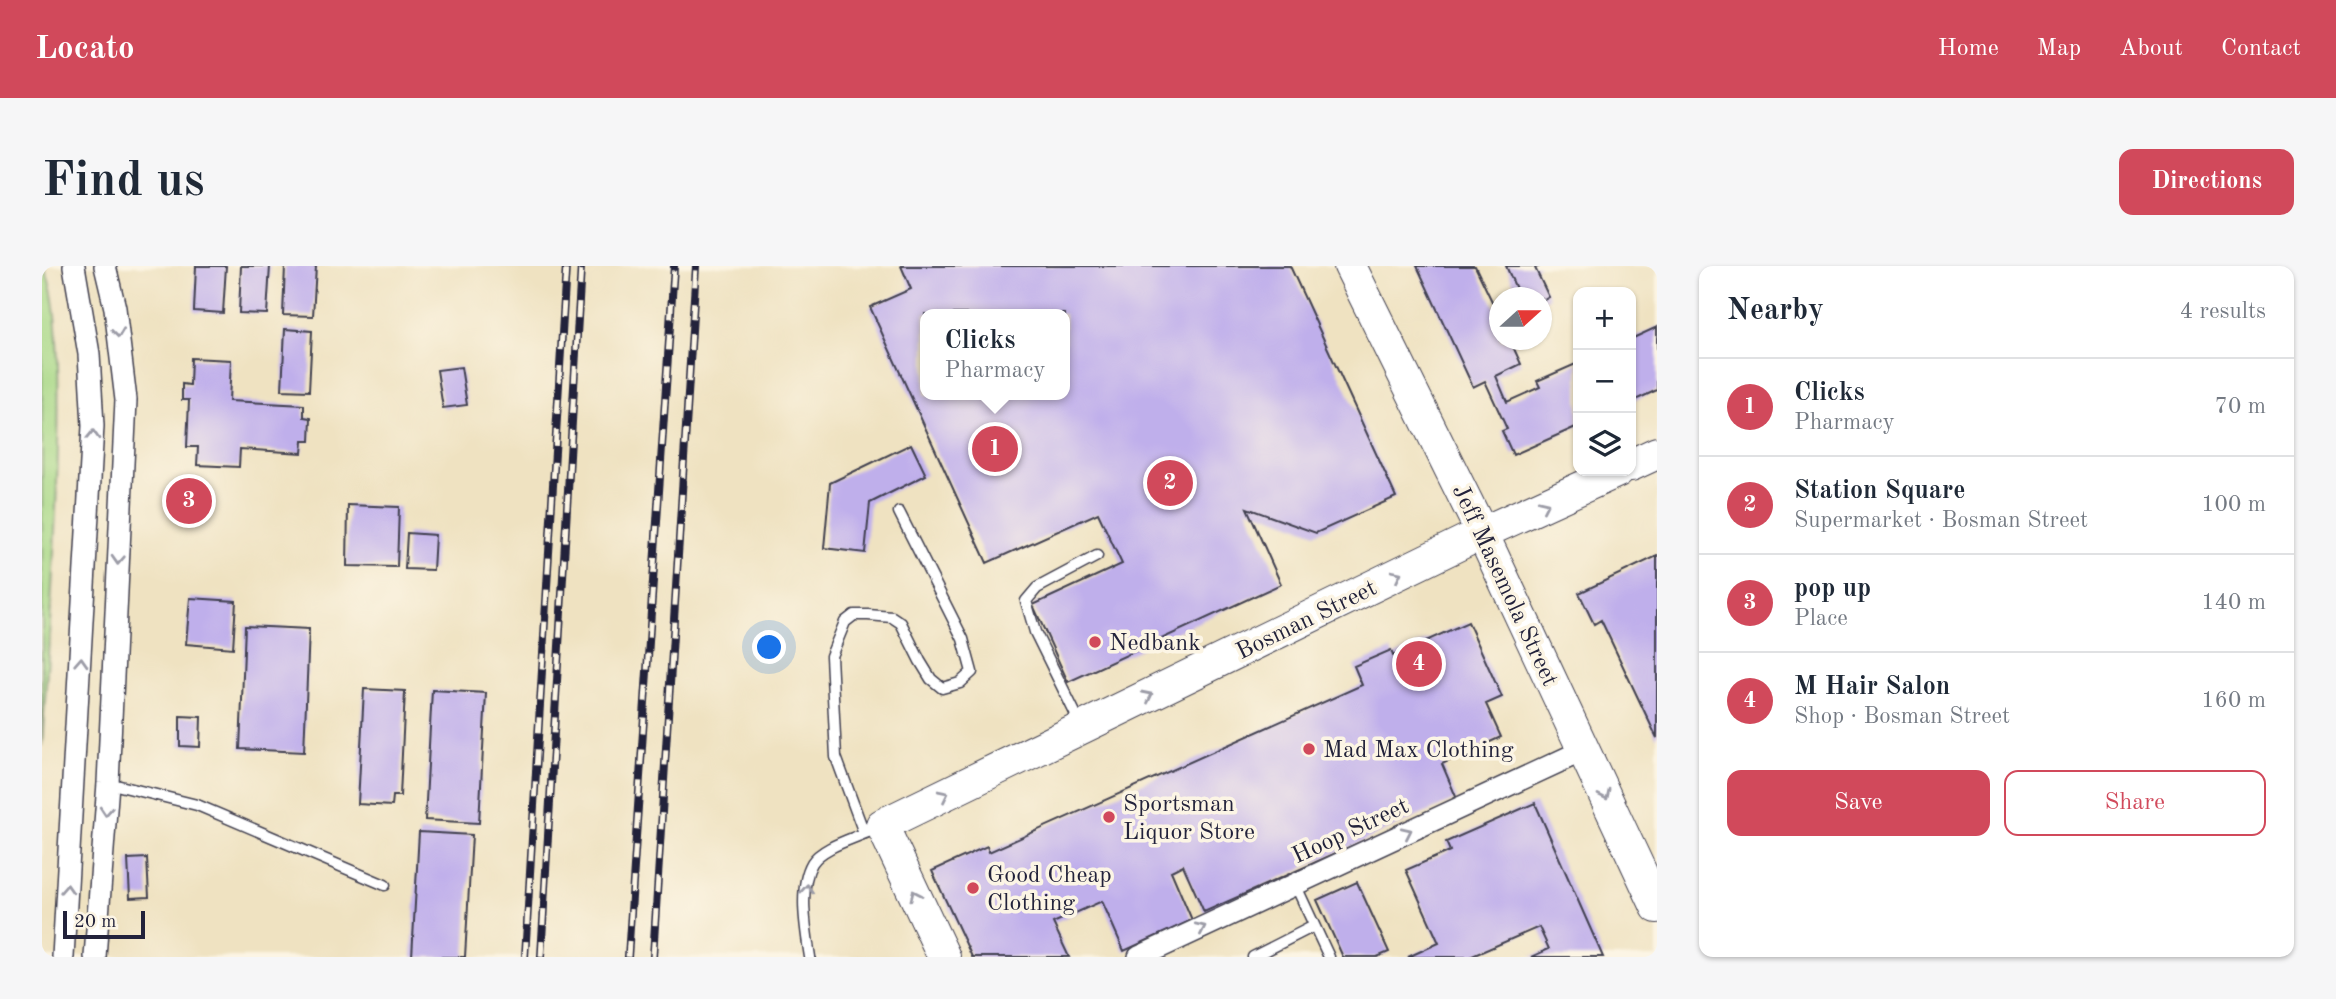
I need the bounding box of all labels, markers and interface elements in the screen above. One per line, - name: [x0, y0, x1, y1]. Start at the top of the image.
- text: Locato: [35, 33, 135, 66]
- text: Home: [1938, 37, 1999, 61]
- text: Map: [2037, 37, 2081, 61]
- text: About: [2119, 37, 2183, 61]
- text: Contact: [2221, 37, 2301, 61]
- button: Directions: [2119, 149, 2294, 215]
- text: Find us: [42, 158, 205, 207]
- north arrow: [1489, 287, 1552, 350]
- map controls: [1573, 287, 1636, 476]
- button: +: [1573, 287, 1636, 350]
- text: Nearby: [1727, 296, 1824, 326]
- text: 4 results: [2180, 300, 2266, 323]
- popup: [920, 309, 1070, 400]
- one-way arrow: [110, 327, 125, 339]
- text: Clicks: [945, 328, 1015, 354]
- button: −: [1573, 350, 1636, 413]
- text: Pharmacy: [945, 359, 1045, 382]
- text: Clicks: [1794, 380, 1865, 406]
- text: 1: [1743, 395, 1757, 418]
- text: 70 m: [2215, 395, 2266, 418]
- text: Pharmacy: [1794, 411, 1895, 434]
- button: layers: [1573, 413, 1636, 476]
- pin: 1: [972, 423, 1018, 475]
- one-way arrow: [85, 429, 100, 440]
- pin: 2: [1147, 457, 1193, 509]
- pin: 3: [166, 475, 212, 527]
- text: Station Square: [1794, 478, 1966, 504]
- street label: Jeff Masemola Street: [1447, 481, 1561, 690]
- text: 2: [1743, 493, 1757, 516]
- text: 100 m: [2201, 493, 2266, 516]
- one-way arrow: [1537, 499, 1549, 513]
- text: Supermarket · Bosman Street: [1794, 509, 2088, 532]
- one-way arrow: [111, 554, 126, 565]
- one-way arrow: [1390, 569, 1402, 583]
- street label: Bosman Street: [1233, 576, 1381, 665]
- text: pop up: [1794, 576, 1871, 602]
- text: 3: [1743, 591, 1757, 614]
- text: 140 m: [2201, 591, 2266, 614]
- text: Place: [1794, 607, 1848, 630]
- your location: [752, 630, 786, 664]
- place label: Nedbank: [1109, 632, 1201, 656]
- marker: Nedbank: [1087, 634, 1103, 650]
- pin: 4: [1396, 638, 1442, 690]
- one-way arrow: [73, 656, 88, 667]
- text: M Hair Salon: [1794, 674, 1950, 700]
- text: 4: [1743, 689, 1757, 712]
- text: 160 m: [2201, 689, 2266, 712]
- one-way arrow: [1141, 690, 1153, 704]
- text: Shop · Bosman Street: [1794, 705, 2010, 728]
- place label: Mad Max Clothing: [1323, 739, 1514, 763]
- marker: Mad Max Clothing: [1301, 741, 1317, 757]
- button: Save: [1727, 770, 1990, 836]
- button: Share: [2004, 770, 2266, 836]
- one-way arrow: [1596, 787, 1610, 800]
- one-way arrow: [936, 789, 949, 803]
- place label: Sportsman Liquor Store: [1123, 793, 1255, 845]
- street label: Hoop Street: [1289, 794, 1413, 869]
- one-way arrow: [99, 806, 114, 817]
- marker: Sportsman Liquor Store: [1101, 809, 1117, 825]
- one-way arrow: [1400, 827, 1412, 841]
- place label: Good Cheap Clothing: [987, 864, 1112, 916]
- marker: Good Cheap Clothing: [965, 880, 981, 896]
- one-way arrow: [60, 883, 75, 894]
- one-way arrow: [799, 883, 814, 894]
- one-way arrow: [909, 890, 923, 902]
- scale bar: [63, 908, 145, 940]
- text: 20 m: [74, 913, 116, 932]
- one-way arrow: [1193, 922, 1206, 936]

